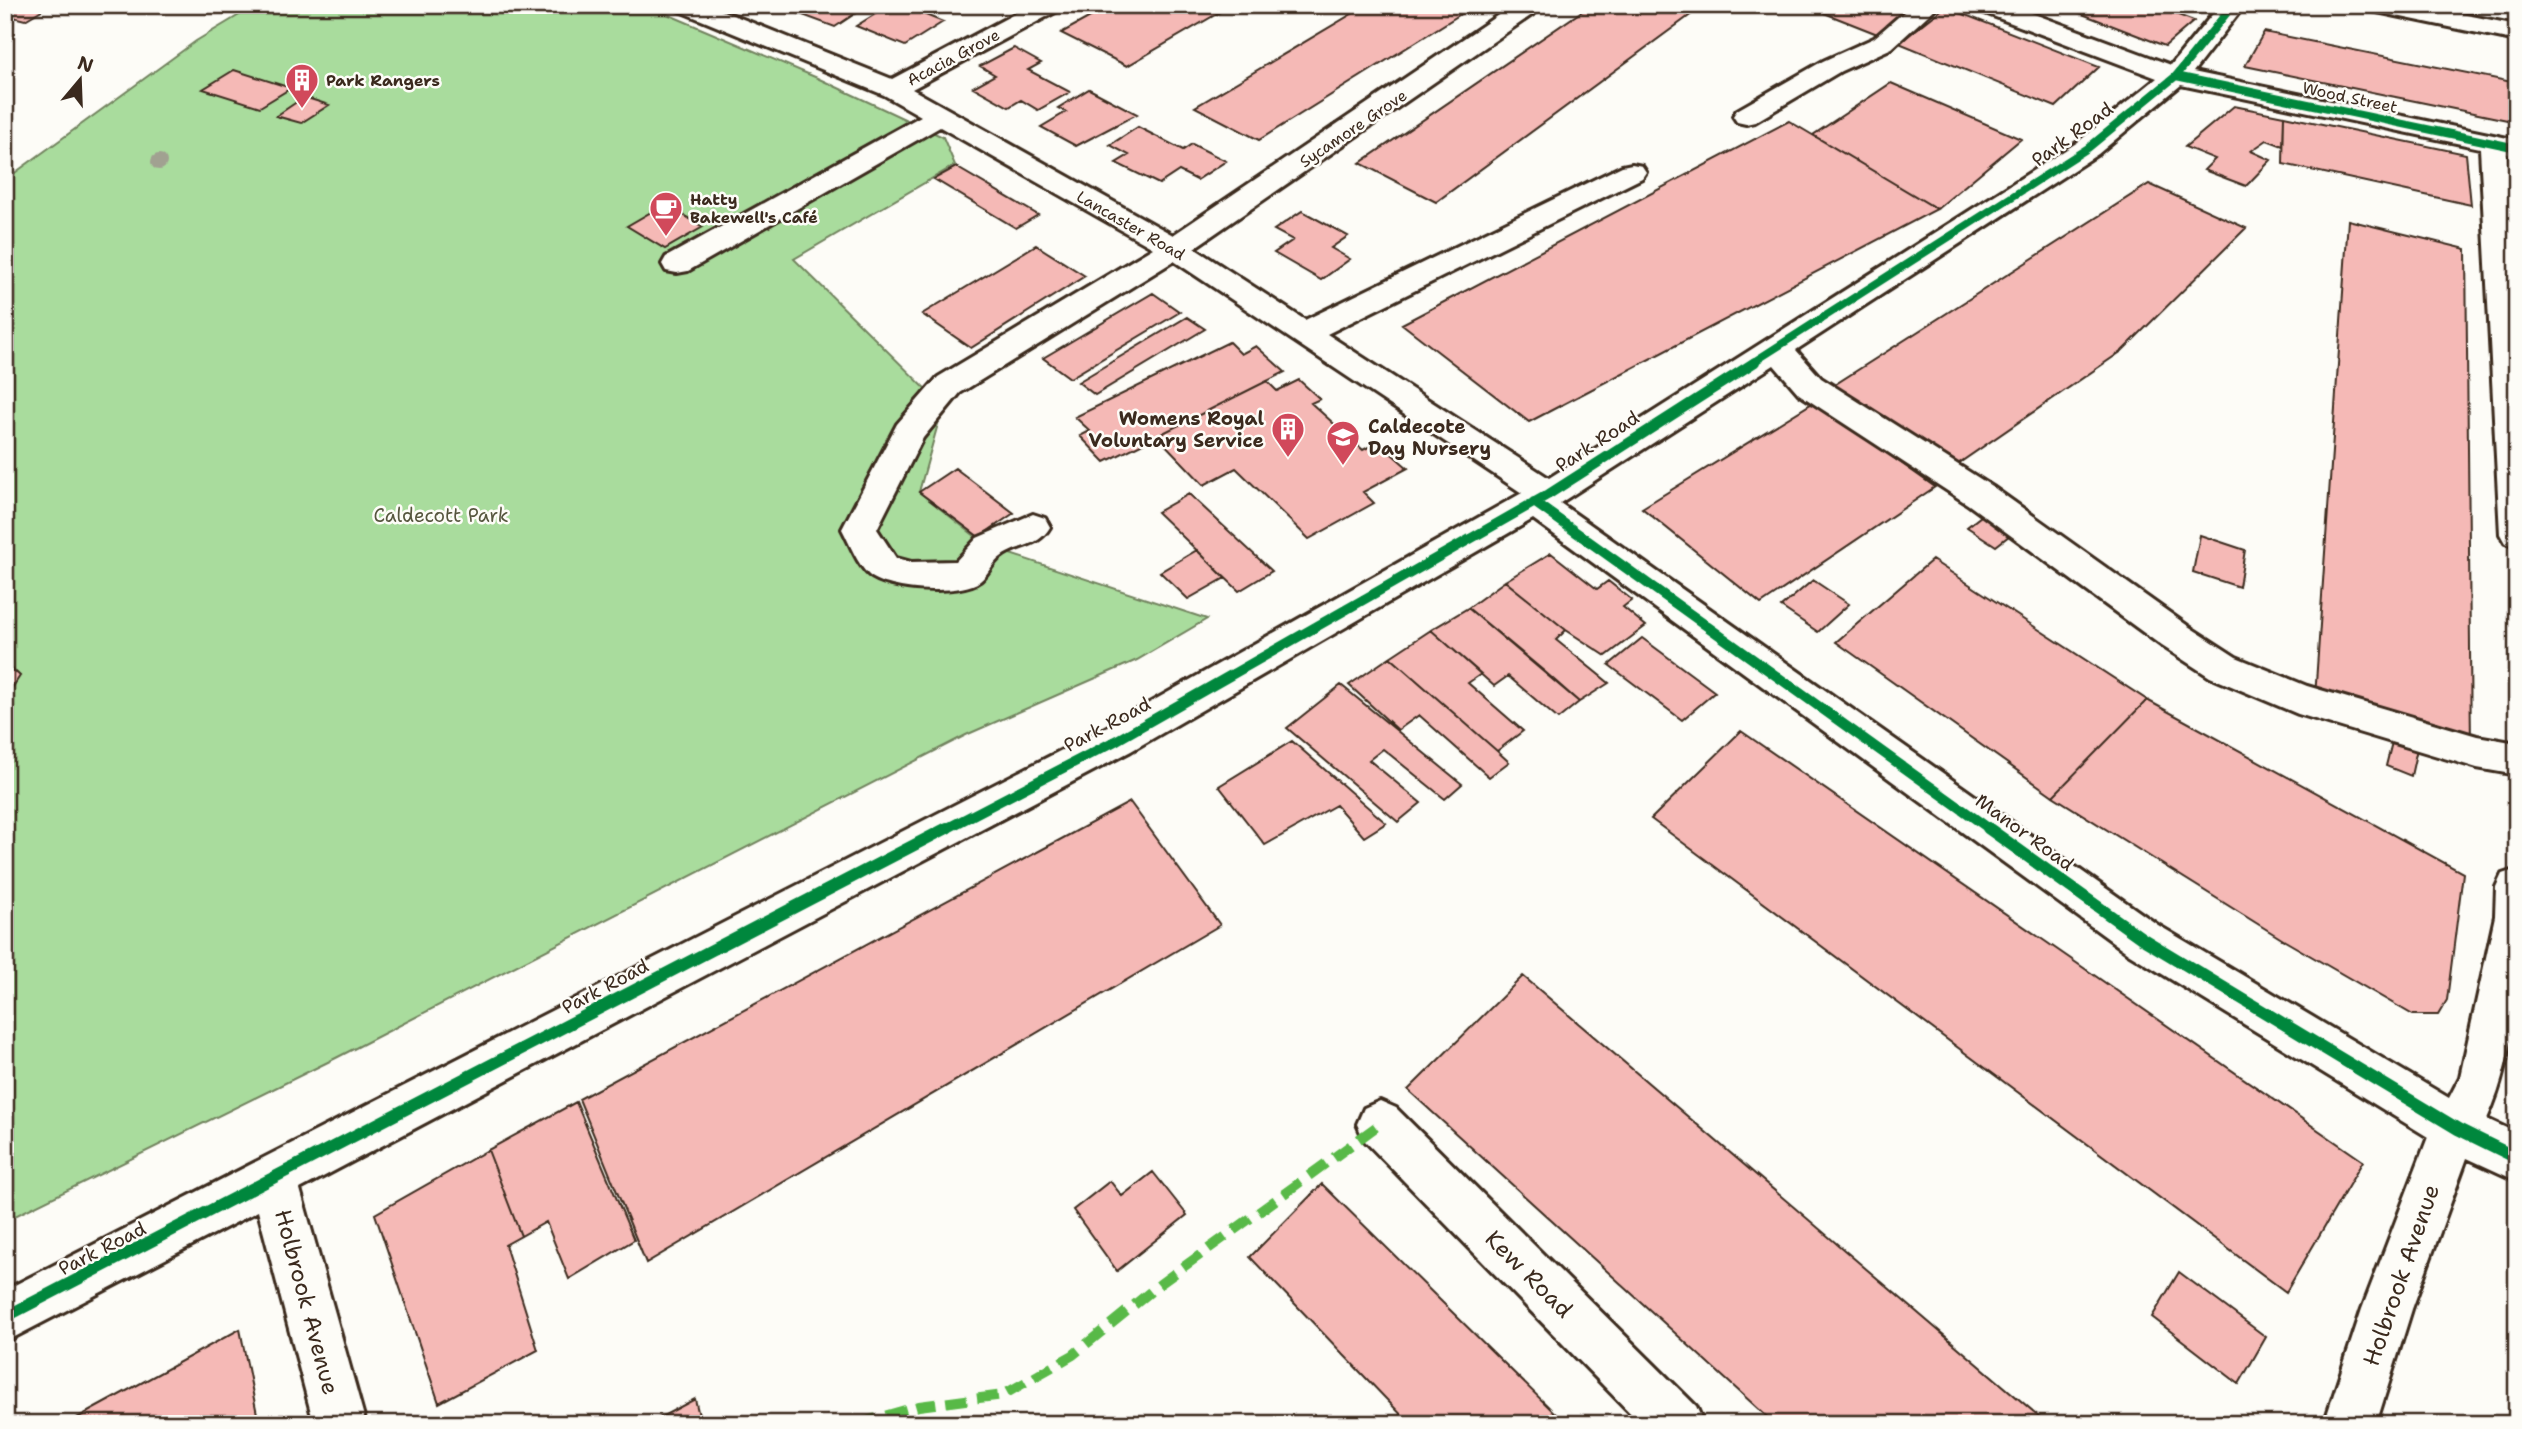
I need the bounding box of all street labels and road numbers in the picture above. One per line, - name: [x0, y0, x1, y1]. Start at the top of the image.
- street label: Acacia Grove: [903, 24, 1003, 91]
- street label: Wood Street: [2300, 77, 2399, 118]
- street label: Sycamore Grove: [1295, 85, 1411, 172]
- street label: Park Road: [2027, 96, 2118, 172]
- street label: Lancaster Road: [1073, 186, 1189, 265]
- street label: Park Road: [1551, 405, 1644, 478]
- street label: Park Road: [1059, 691, 1155, 758]
- street label: Manor Road: [1970, 788, 2079, 877]
- street label: Park Road: [557, 953, 653, 1020]
- street label: Holbrook Avenue: [2356, 1180, 2446, 1370]
- street label: Holbrook Avenue: [268, 1206, 346, 1398]
- street label: Park Road: [54, 1216, 150, 1281]
- street label: Kew Road: [1479, 1224, 1579, 1324]

